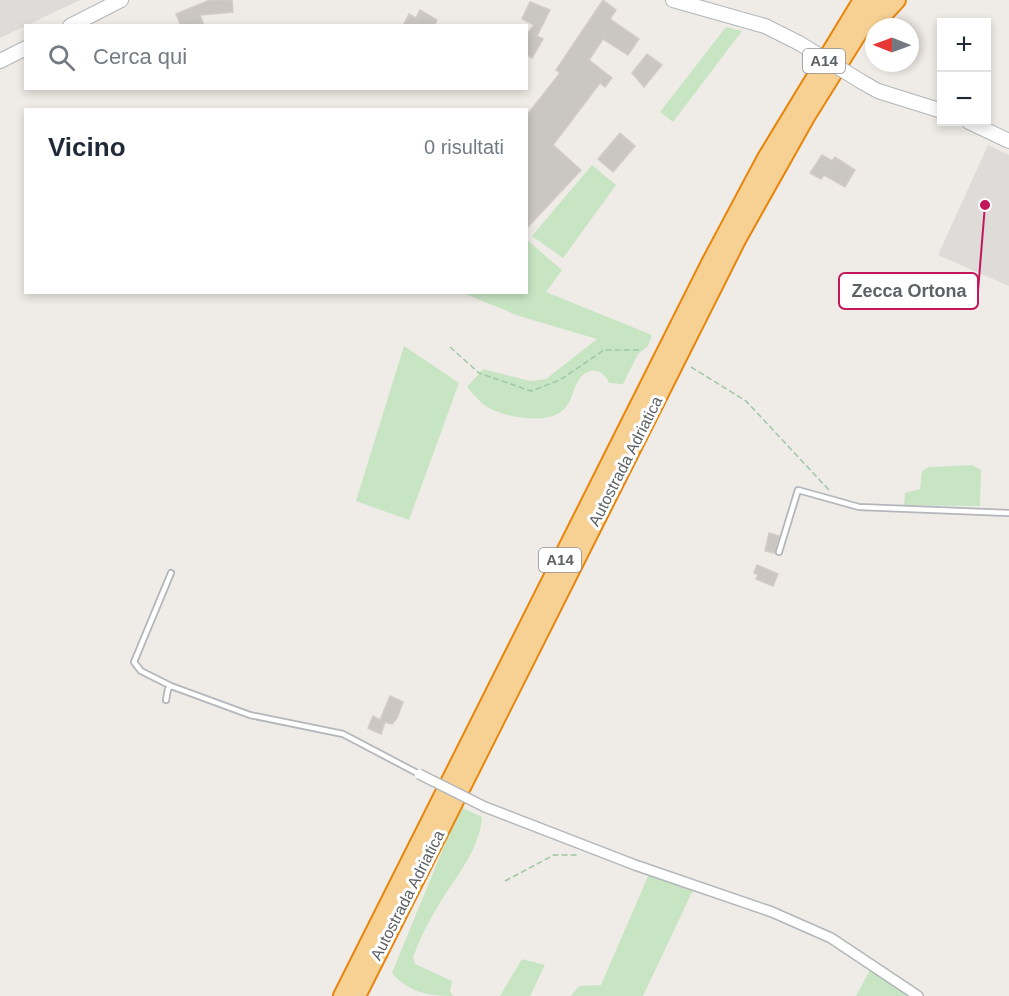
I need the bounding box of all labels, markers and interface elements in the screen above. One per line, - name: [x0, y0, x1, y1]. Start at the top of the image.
- north arrow: [865, 18, 919, 72]
- map controls: [937, 18, 991, 126]
- button: +: [937, 18, 991, 72]
- search box: [24, 24, 528, 90]
- icon: search: [45, 41, 78, 74]
- text: Cerca qui: [93, 44, 187, 69]
- road number: A14: [803, 49, 845, 73]
- button: −: [937, 72, 991, 126]
- text: Vicino: [48, 132, 126, 162]
- text: 0 risultati: [424, 136, 504, 158]
- callout: Zecca Ortona: [839, 273, 978, 309]
- text: Zecca Ortona: [851, 281, 968, 301]
- street label: Autostrada Adriatica: [585, 393, 666, 529]
- road number: A14: [539, 548, 581, 572]
- street label: Autostrada Adriatica: [367, 827, 448, 963]

